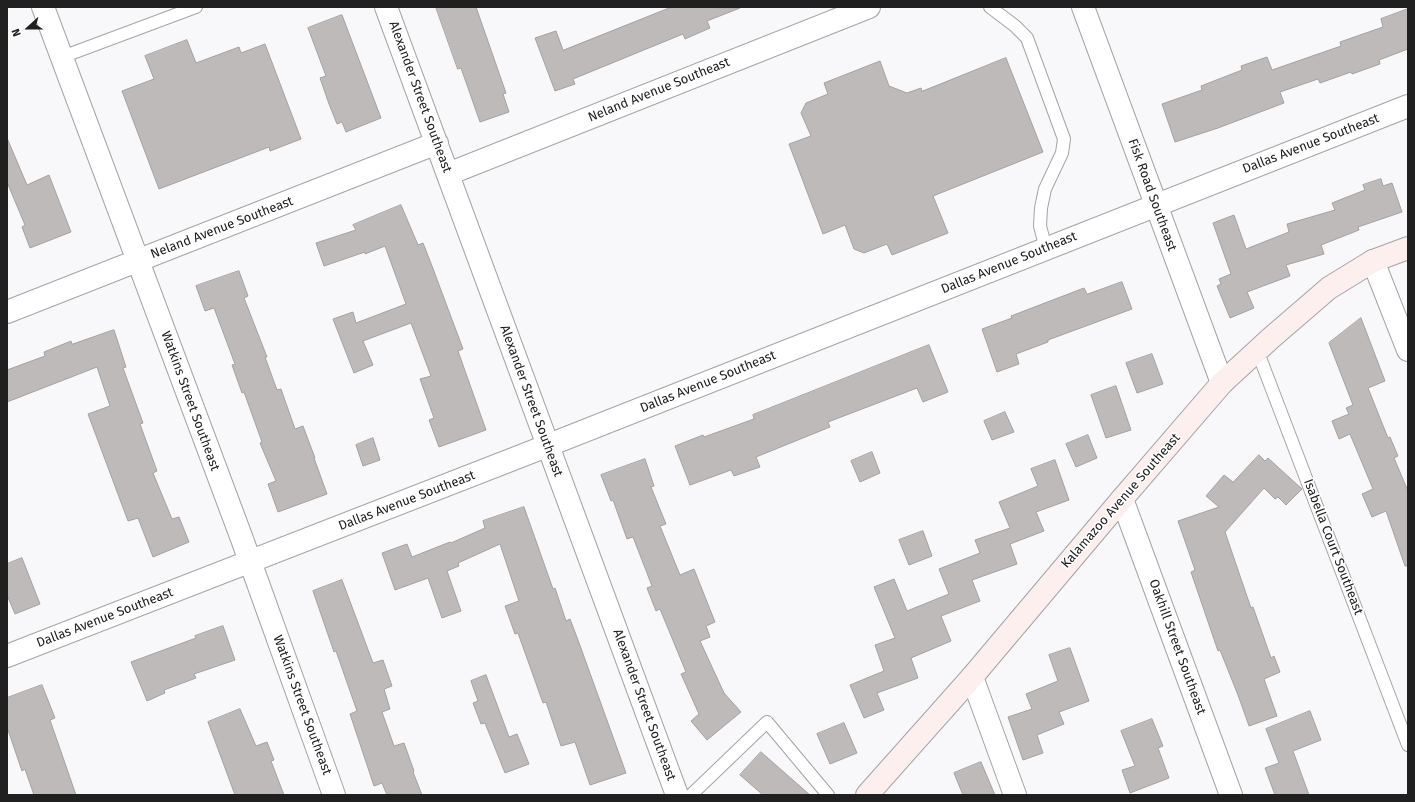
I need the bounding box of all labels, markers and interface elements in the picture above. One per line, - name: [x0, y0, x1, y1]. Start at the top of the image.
- north arrow: [8, 8, 48, 48]
- street label: Alexander Street Southeast: [385, 19, 455, 175]
- text: N: [9, 27, 24, 38]
- street label: Neland Avenue Southeast: [586, 54, 732, 126]
- street label: Dallas Avenue Southeast: [1241, 111, 1381, 177]
- street label: Fisk Road Southeast: [1124, 137, 1180, 253]
- street label: Neland Avenue Southeast: [149, 194, 295, 262]
- street label: Dallas Avenue Southeast: [939, 229, 1079, 297]
- street label: Alexander Street Southeast: [496, 323, 566, 479]
- street label: Watkins Street Southeast: [157, 329, 223, 473]
- street label: Dallas Avenue Southeast: [638, 348, 778, 416]
- street label: Kalamazoo Avenue Southeast: [1058, 430, 1184, 572]
- street label: Dallas Avenue Southeast: [337, 468, 477, 534]
- street label: Isabella Court Southeast: [1300, 477, 1366, 617]
- street label: Oakhill Street Southeast: [1145, 577, 1209, 717]
- street label: Dallas Avenue Southeast: [35, 585, 175, 651]
- street label: Alexander Street Southeast: [609, 627, 679, 783]
- street label: Watkins Street Southeast: [269, 633, 335, 777]

